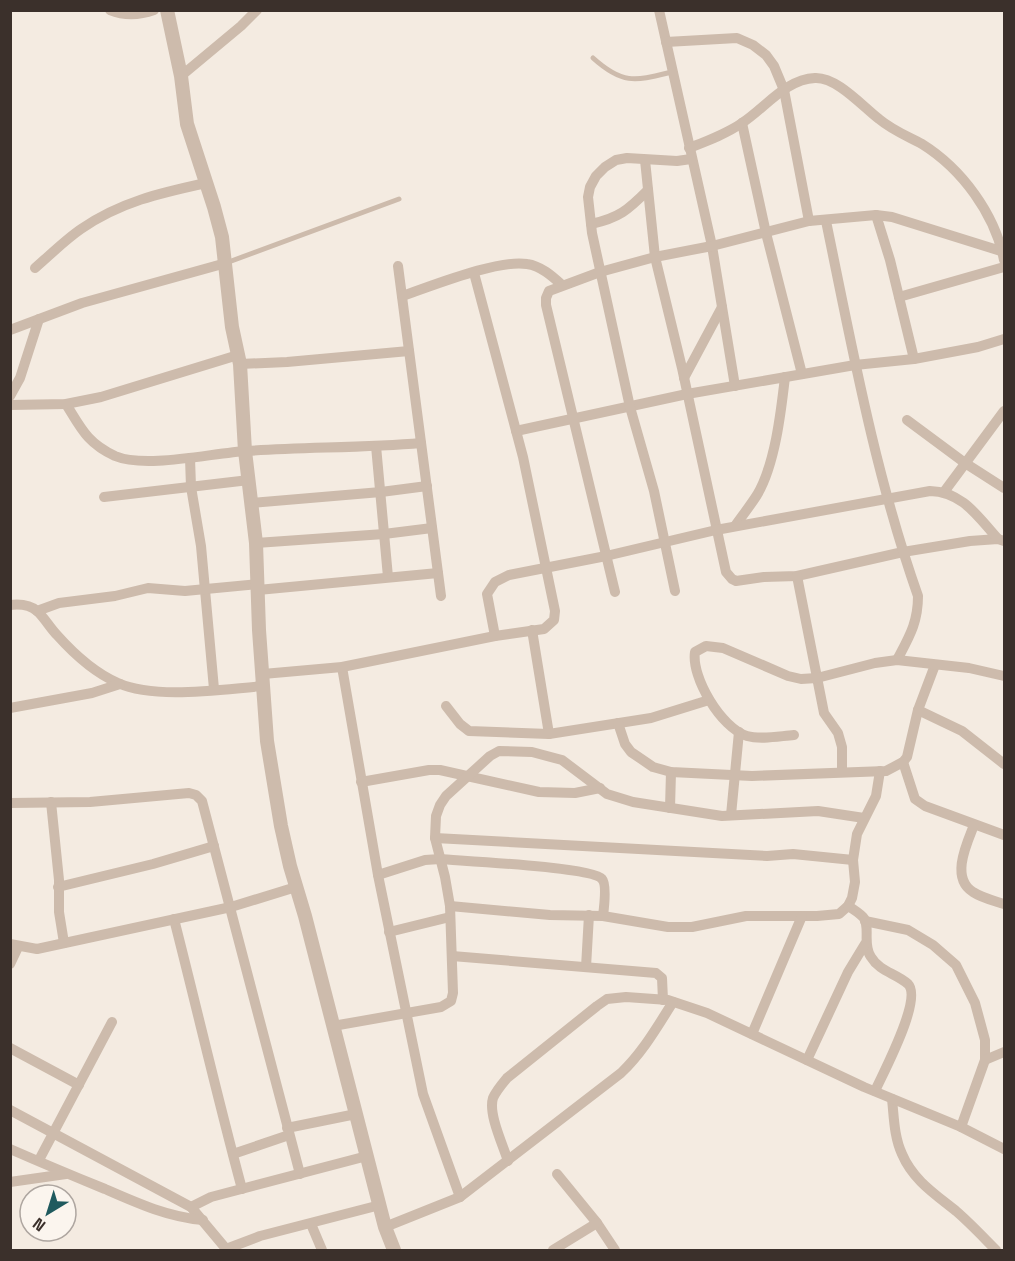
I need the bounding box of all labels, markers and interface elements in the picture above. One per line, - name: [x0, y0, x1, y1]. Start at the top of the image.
- north arrow: [18, 1183, 78, 1243]
- text: N: [28, 1213, 50, 1236]

